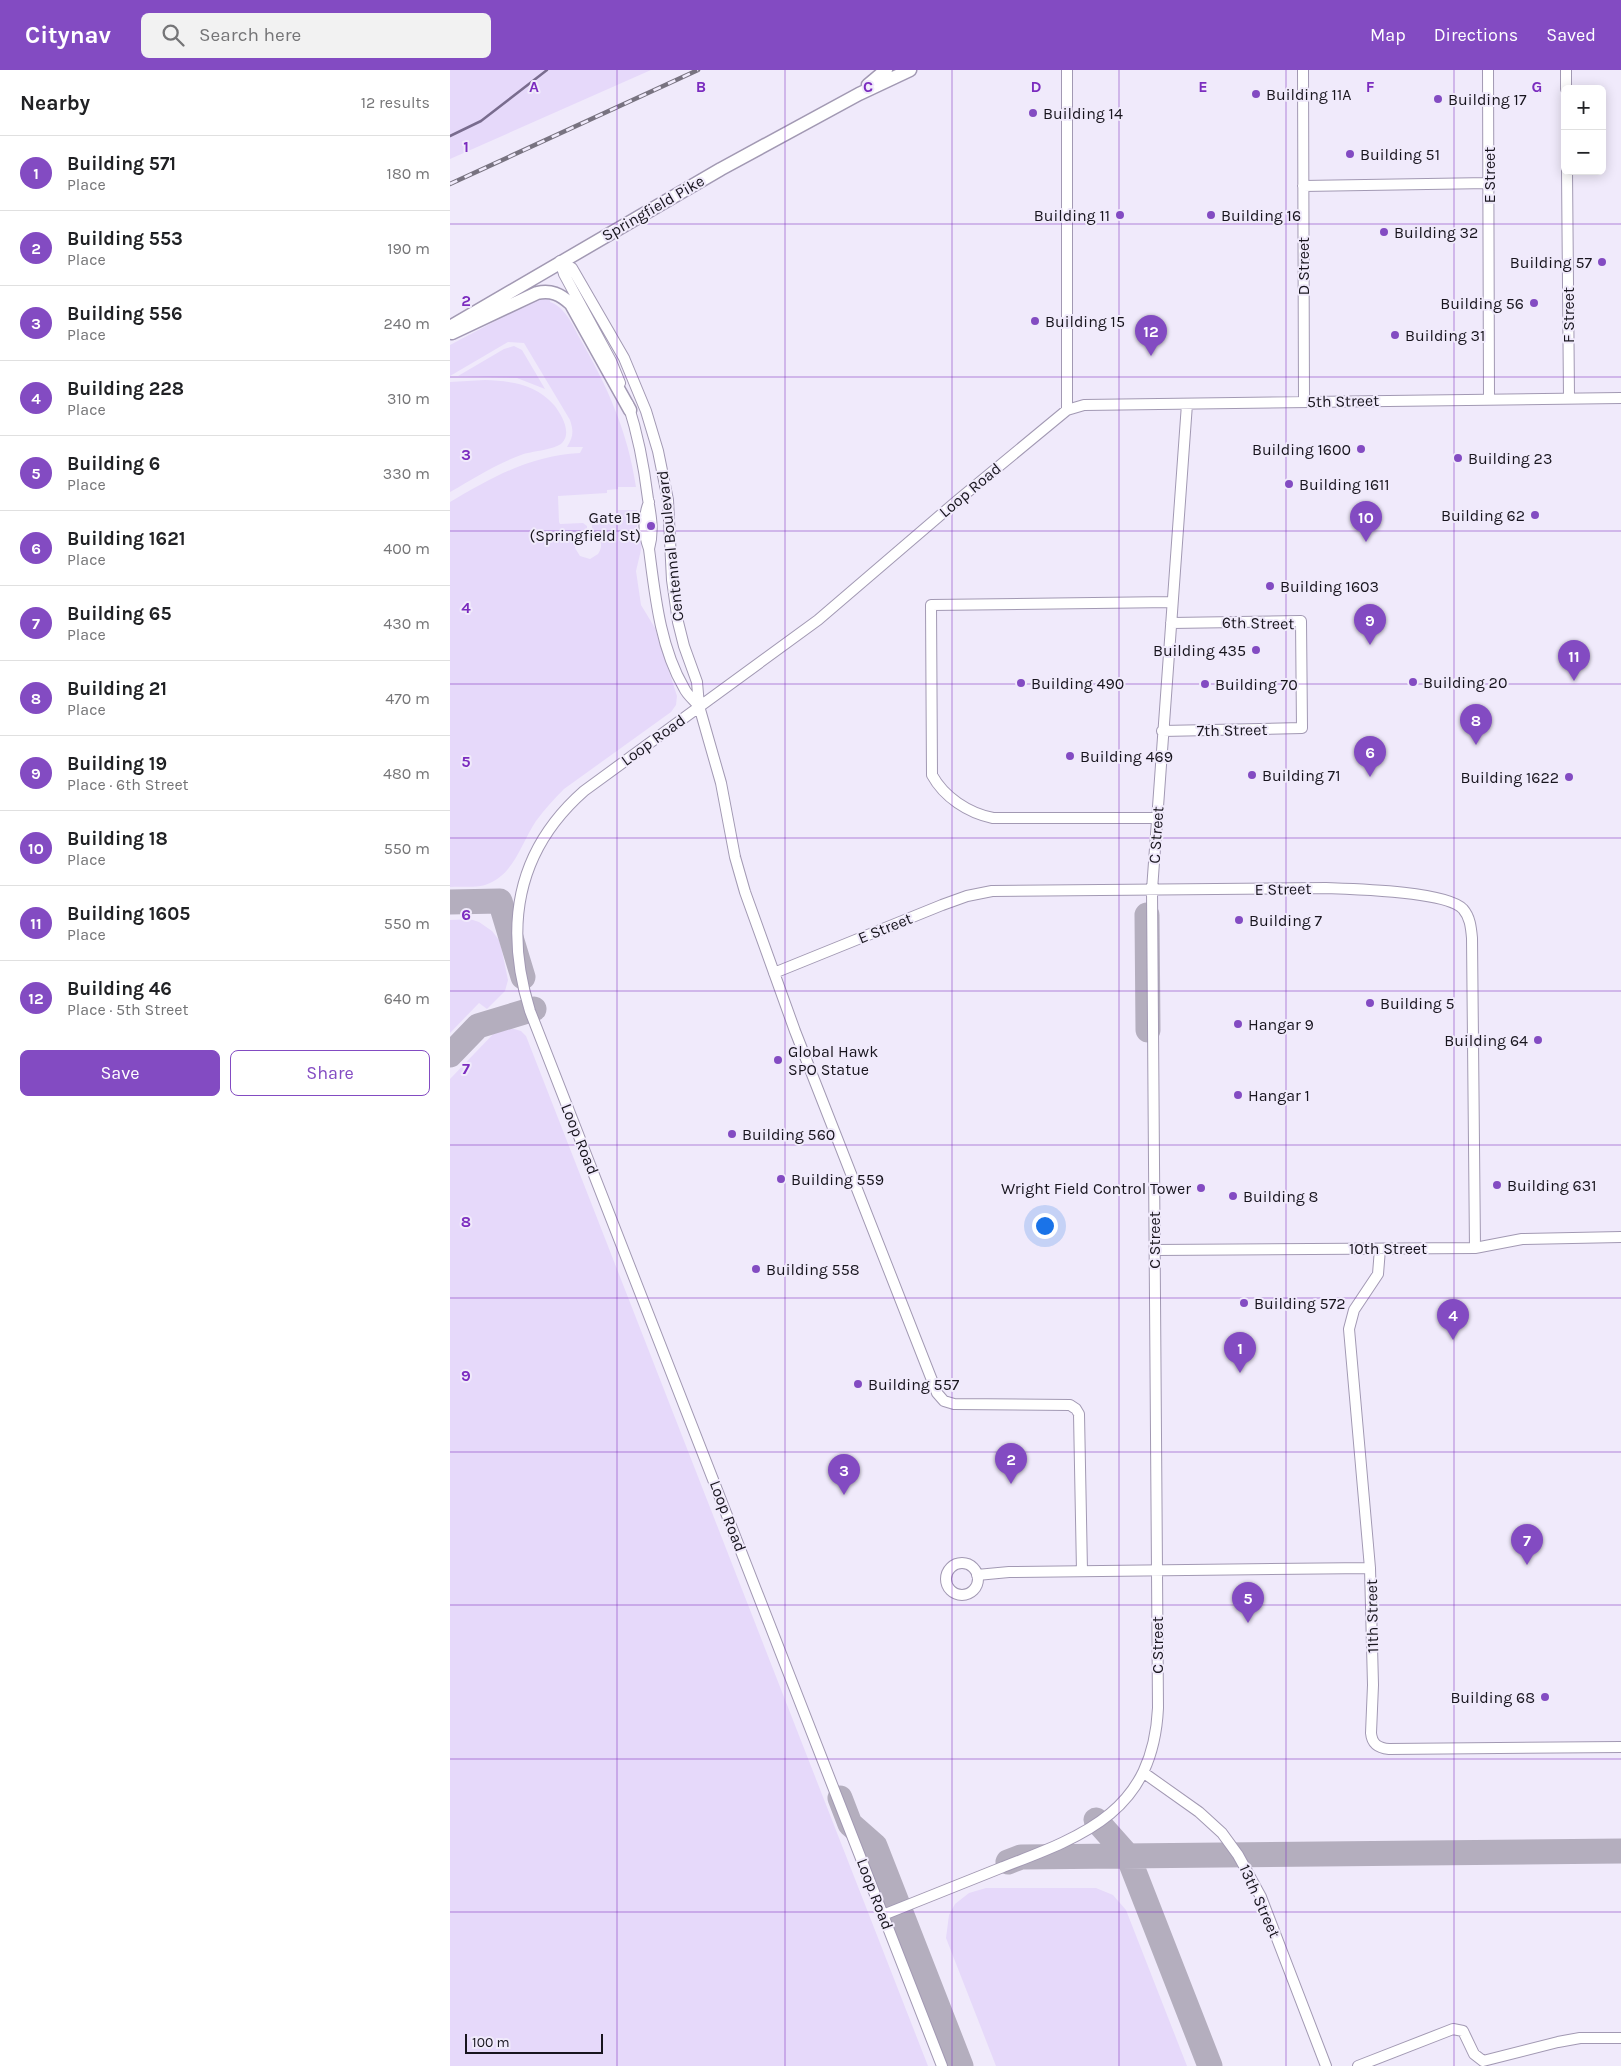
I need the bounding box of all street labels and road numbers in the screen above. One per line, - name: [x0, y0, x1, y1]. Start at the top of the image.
- street label: E Street: [1480, 147, 1499, 203]
- street label: Springfield Pike: [598, 171, 708, 245]
- street label: D Street: [1294, 237, 1313, 295]
- street label: F Street: [1559, 287, 1578, 343]
- street label: 5th Street: [1307, 391, 1379, 411]
- street label: Loop Road: [935, 459, 1005, 521]
- street label: Centennal Boulevard: [653, 470, 687, 622]
- street label: 6th Street: [1222, 613, 1294, 633]
- street label: Loop Road: [617, 710, 689, 770]
- street label: 7th Street: [1196, 720, 1268, 740]
- street label: C Street: [1145, 806, 1167, 864]
- street label: E Street: [1254, 879, 1312, 899]
- street label: E Street: [855, 909, 915, 947]
- street label: Loop Road: [557, 1101, 603, 1177]
- street label: C Street: [1145, 1211, 1164, 1269]
- street label: 10th Street: [1349, 1239, 1427, 1258]
- street label: Loop Road: [706, 1478, 750, 1554]
- street label: 11th Street: [1362, 1579, 1382, 1653]
- street label: C Street: [1148, 1616, 1167, 1674]
- street label: Loop Road: [853, 1856, 897, 1932]
- street label: 13th Street: [1235, 1861, 1285, 1941]

